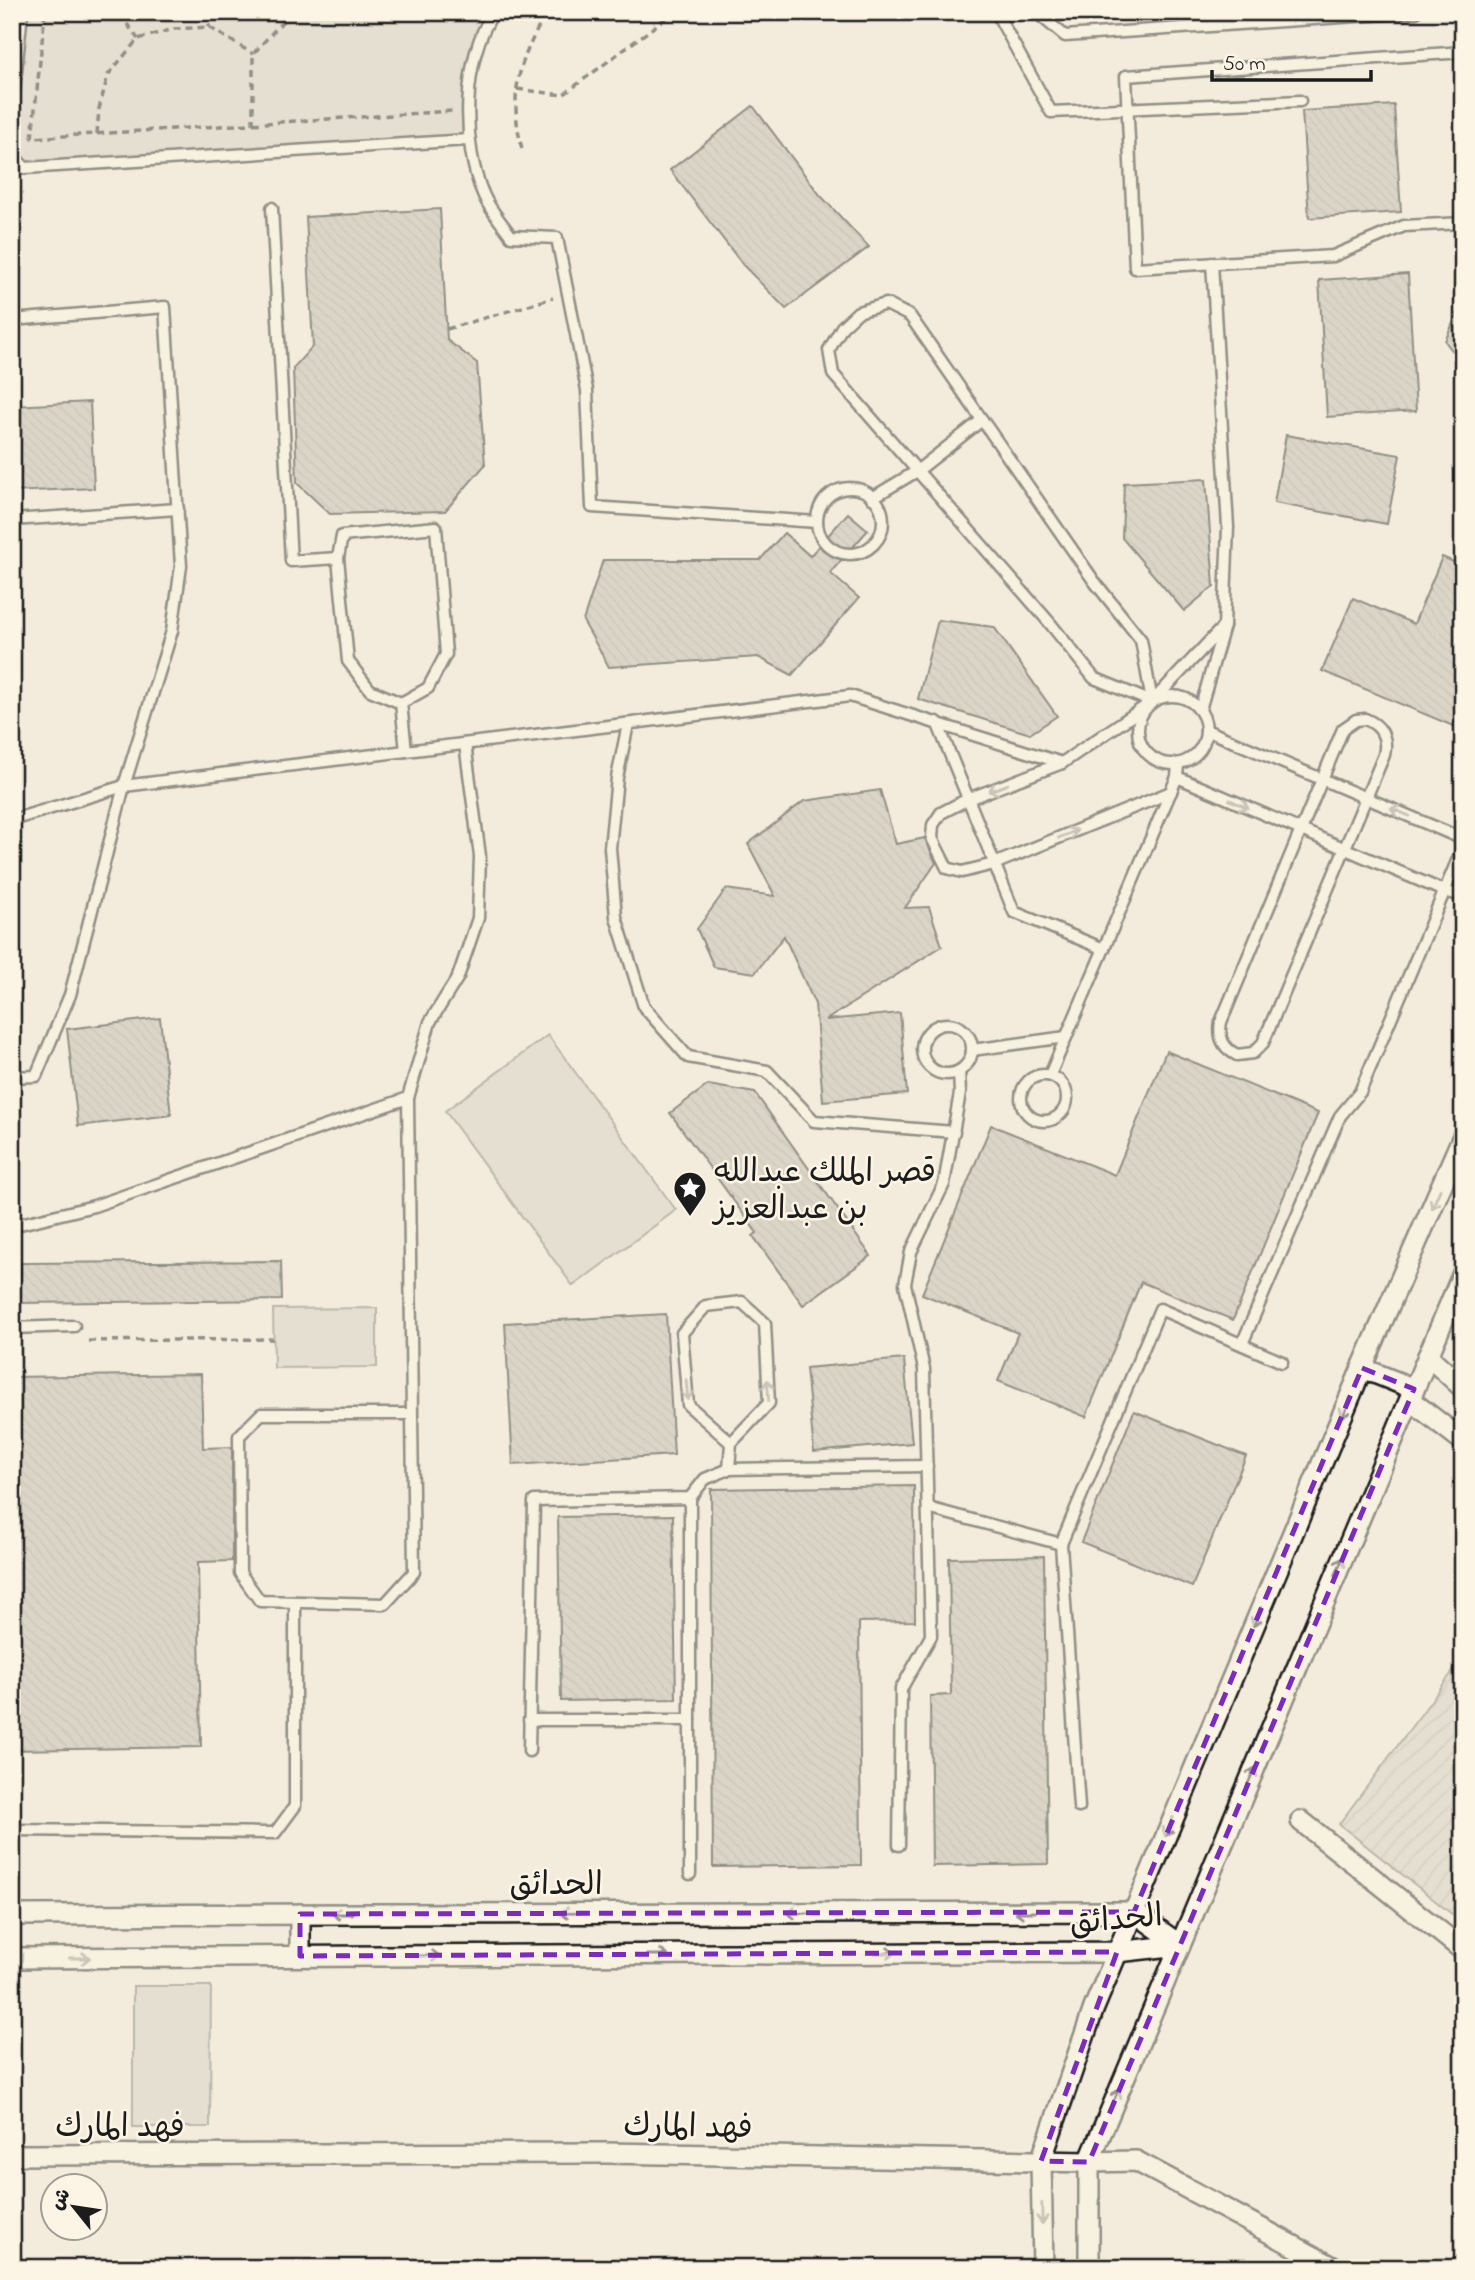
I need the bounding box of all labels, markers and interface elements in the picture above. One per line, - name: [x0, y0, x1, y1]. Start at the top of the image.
- scale bar: [1212, 38, 1372, 82]
- text: 50 m: [1223, 50, 1266, 80]
- one-way arrow: [988, 782, 1010, 795]
- one-way arrow: [1228, 798, 1250, 811]
- one-way arrow: [1390, 805, 1411, 818]
- one-way arrow: [1056, 827, 1078, 840]
- place label: قصر الملك عبدالله بن عبدالعزيز: [711, 1150, 936, 1234]
- place icon: قصر الملك عبدالله بن عبدالعزيز: [671, 1169, 709, 1218]
- one-way arrow: [1428, 1187, 1441, 1209]
- one-way arrow: [681, 1378, 694, 1400]
- one-way arrow: [762, 1378, 775, 1401]
- one-way arrow: [1338, 1396, 1351, 1418]
- one-way arrow: [1333, 1557, 1346, 1578]
- one-way arrow: [1250, 1606, 1263, 1628]
- one-way arrow: [1245, 1766, 1258, 1788]
- one-way arrow: [1162, 1816, 1175, 1837]
- street label: الحدائق: [509, 1863, 603, 1910]
- street label: الحدائق: [1068, 1894, 1165, 1949]
- one-way arrow: [1013, 1905, 1036, 1919]
- one-way arrow: [558, 1906, 581, 1920]
- one-way arrow: [786, 1906, 809, 1919]
- one-way arrow: [331, 1907, 354, 1921]
- one-way arrow: [874, 1947, 897, 1960]
- one-way arrow: [646, 1948, 669, 1962]
- one-way arrow: [419, 1949, 442, 1963]
- one-way arrow: [69, 1951, 92, 1965]
- one-way arrow: [1110, 2089, 1123, 2111]
- street label: فهد المارك: [623, 2104, 753, 2153]
- street label: فهد المارك: [55, 2105, 185, 2152]
- north arrow: [38, 2172, 108, 2242]
- text: ش: [45, 2184, 78, 2216]
- one-way arrow: [1035, 2203, 1049, 2226]

